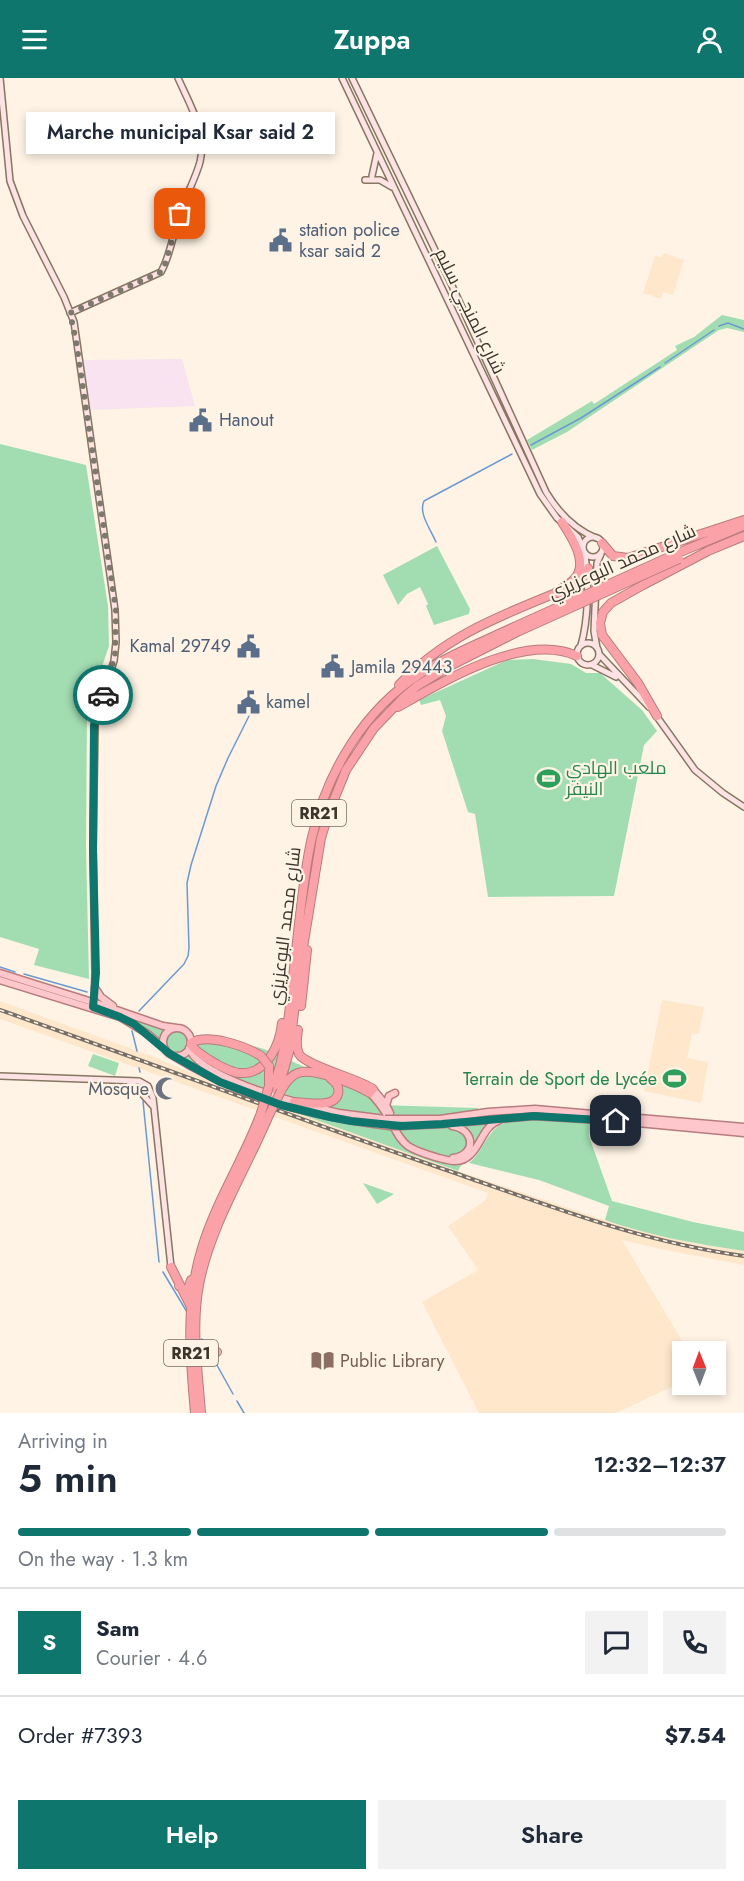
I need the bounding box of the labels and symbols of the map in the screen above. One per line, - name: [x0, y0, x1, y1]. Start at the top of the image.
- callout: Marche municipal Ksar said 2: [26, 112, 334, 154]
- pin: [154, 188, 205, 239]
- place label: station police ksar said 2: [299, 217, 400, 264]
- public building icon: station police ksar said 2: [268, 227, 294, 253]
- street label: شارع المنجي سليم: [427, 244, 512, 379]
- public building icon: Hanout: [188, 407, 214, 433]
- place label: Hanout: [219, 407, 274, 433]
- street label: شارع محمد البوعزيزي: [544, 518, 700, 607]
- place label: Kamal 29749: [130, 633, 231, 659]
- public building icon: Kamal 29749: [236, 633, 262, 659]
- public building icon: Jamila 29443: [320, 654, 346, 680]
- place label: Jamila 29443: [349, 654, 452, 680]
- courier: [73, 665, 133, 725]
- public building icon: kamel: [235, 689, 261, 715]
- place label: kamel: [266, 689, 310, 715]
- place label: ملعب الهادي النيفر: [565, 755, 666, 802]
- sports icon: ملعب الهادي النيفر: [535, 765, 561, 791]
- road number: RR21: [292, 800, 346, 826]
- street label: شارع محمد البوعزيزي: [262, 845, 309, 1007]
- place label: Terrain de Sport de Lycée: [463, 1066, 657, 1092]
- sports icon: Terrain de Sport de Lycée: [662, 1066, 688, 1092]
- place label: Mosque: [88, 1076, 149, 1102]
- mosque icon: Mosque: [154, 1076, 180, 1102]
- pin: [590, 1095, 641, 1146]
- road number: RR21: [164, 1340, 218, 1366]
- north arrow: [672, 1341, 726, 1395]
- library icon: Public Library: [309, 1348, 335, 1374]
- place label: Public Library: [340, 1348, 445, 1374]

